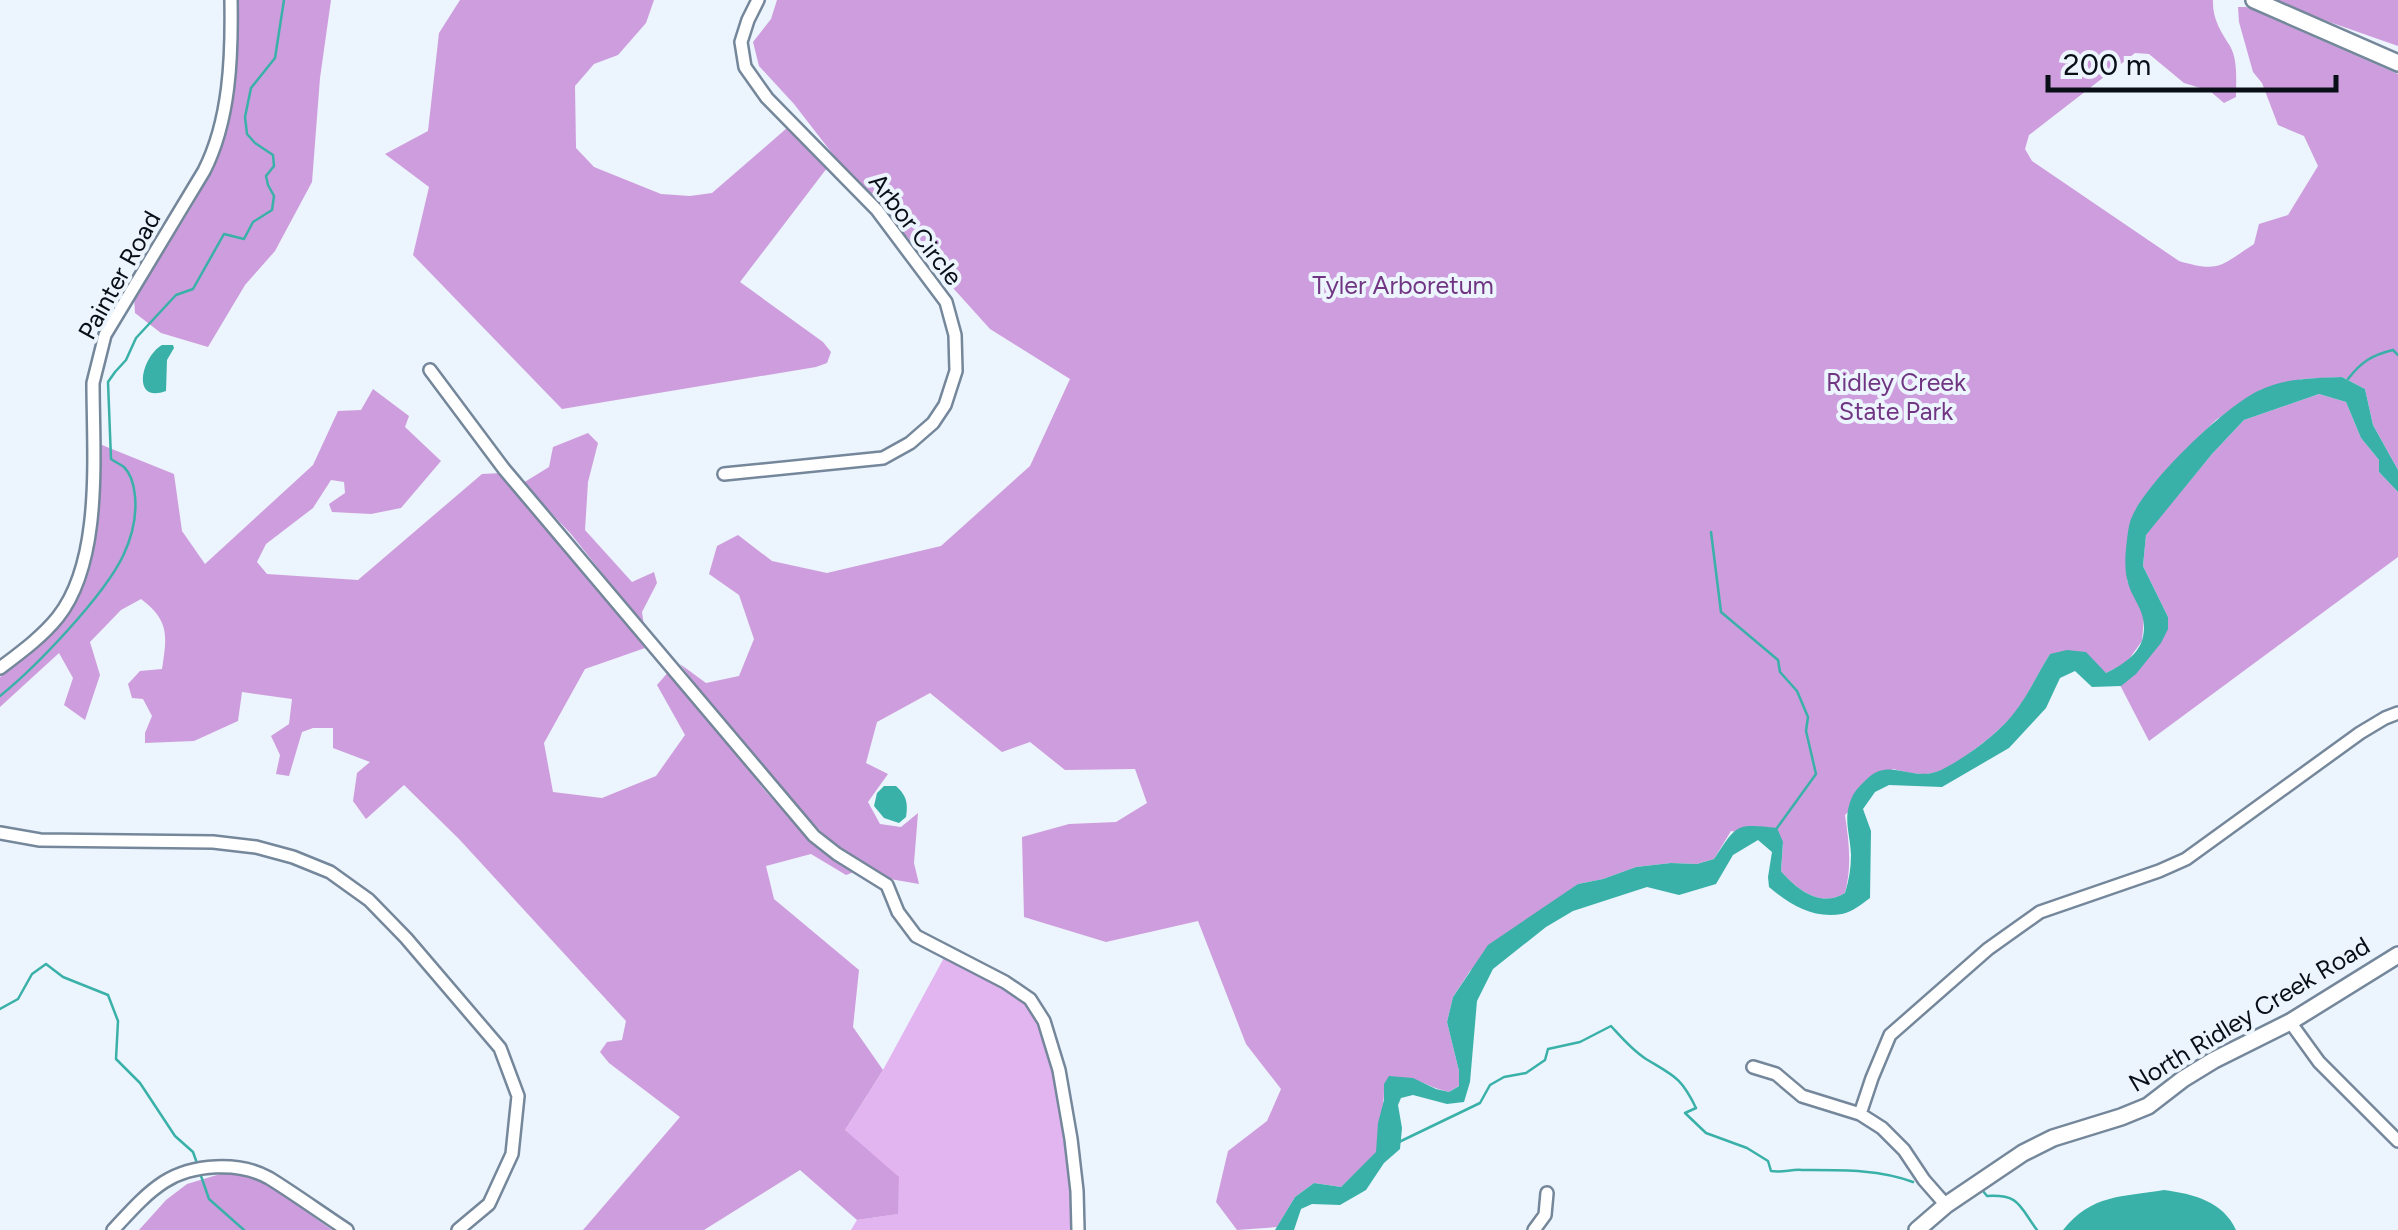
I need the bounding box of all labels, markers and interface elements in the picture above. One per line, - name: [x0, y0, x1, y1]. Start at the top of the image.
- scale bar: [2048, 30, 2336, 92]
- text: 200 m: [2063, 46, 2151, 83]
- street label: Arbor Circle: [863, 167, 969, 291]
- street label: Painter Road: [71, 206, 167, 344]
- park label: Tyler Arboretum: [1312, 270, 1494, 300]
- park label: Ridley Creek State Park: [1826, 367, 1967, 426]
- street label: North Ridley Creek Road: [2123, 930, 2375, 1098]

